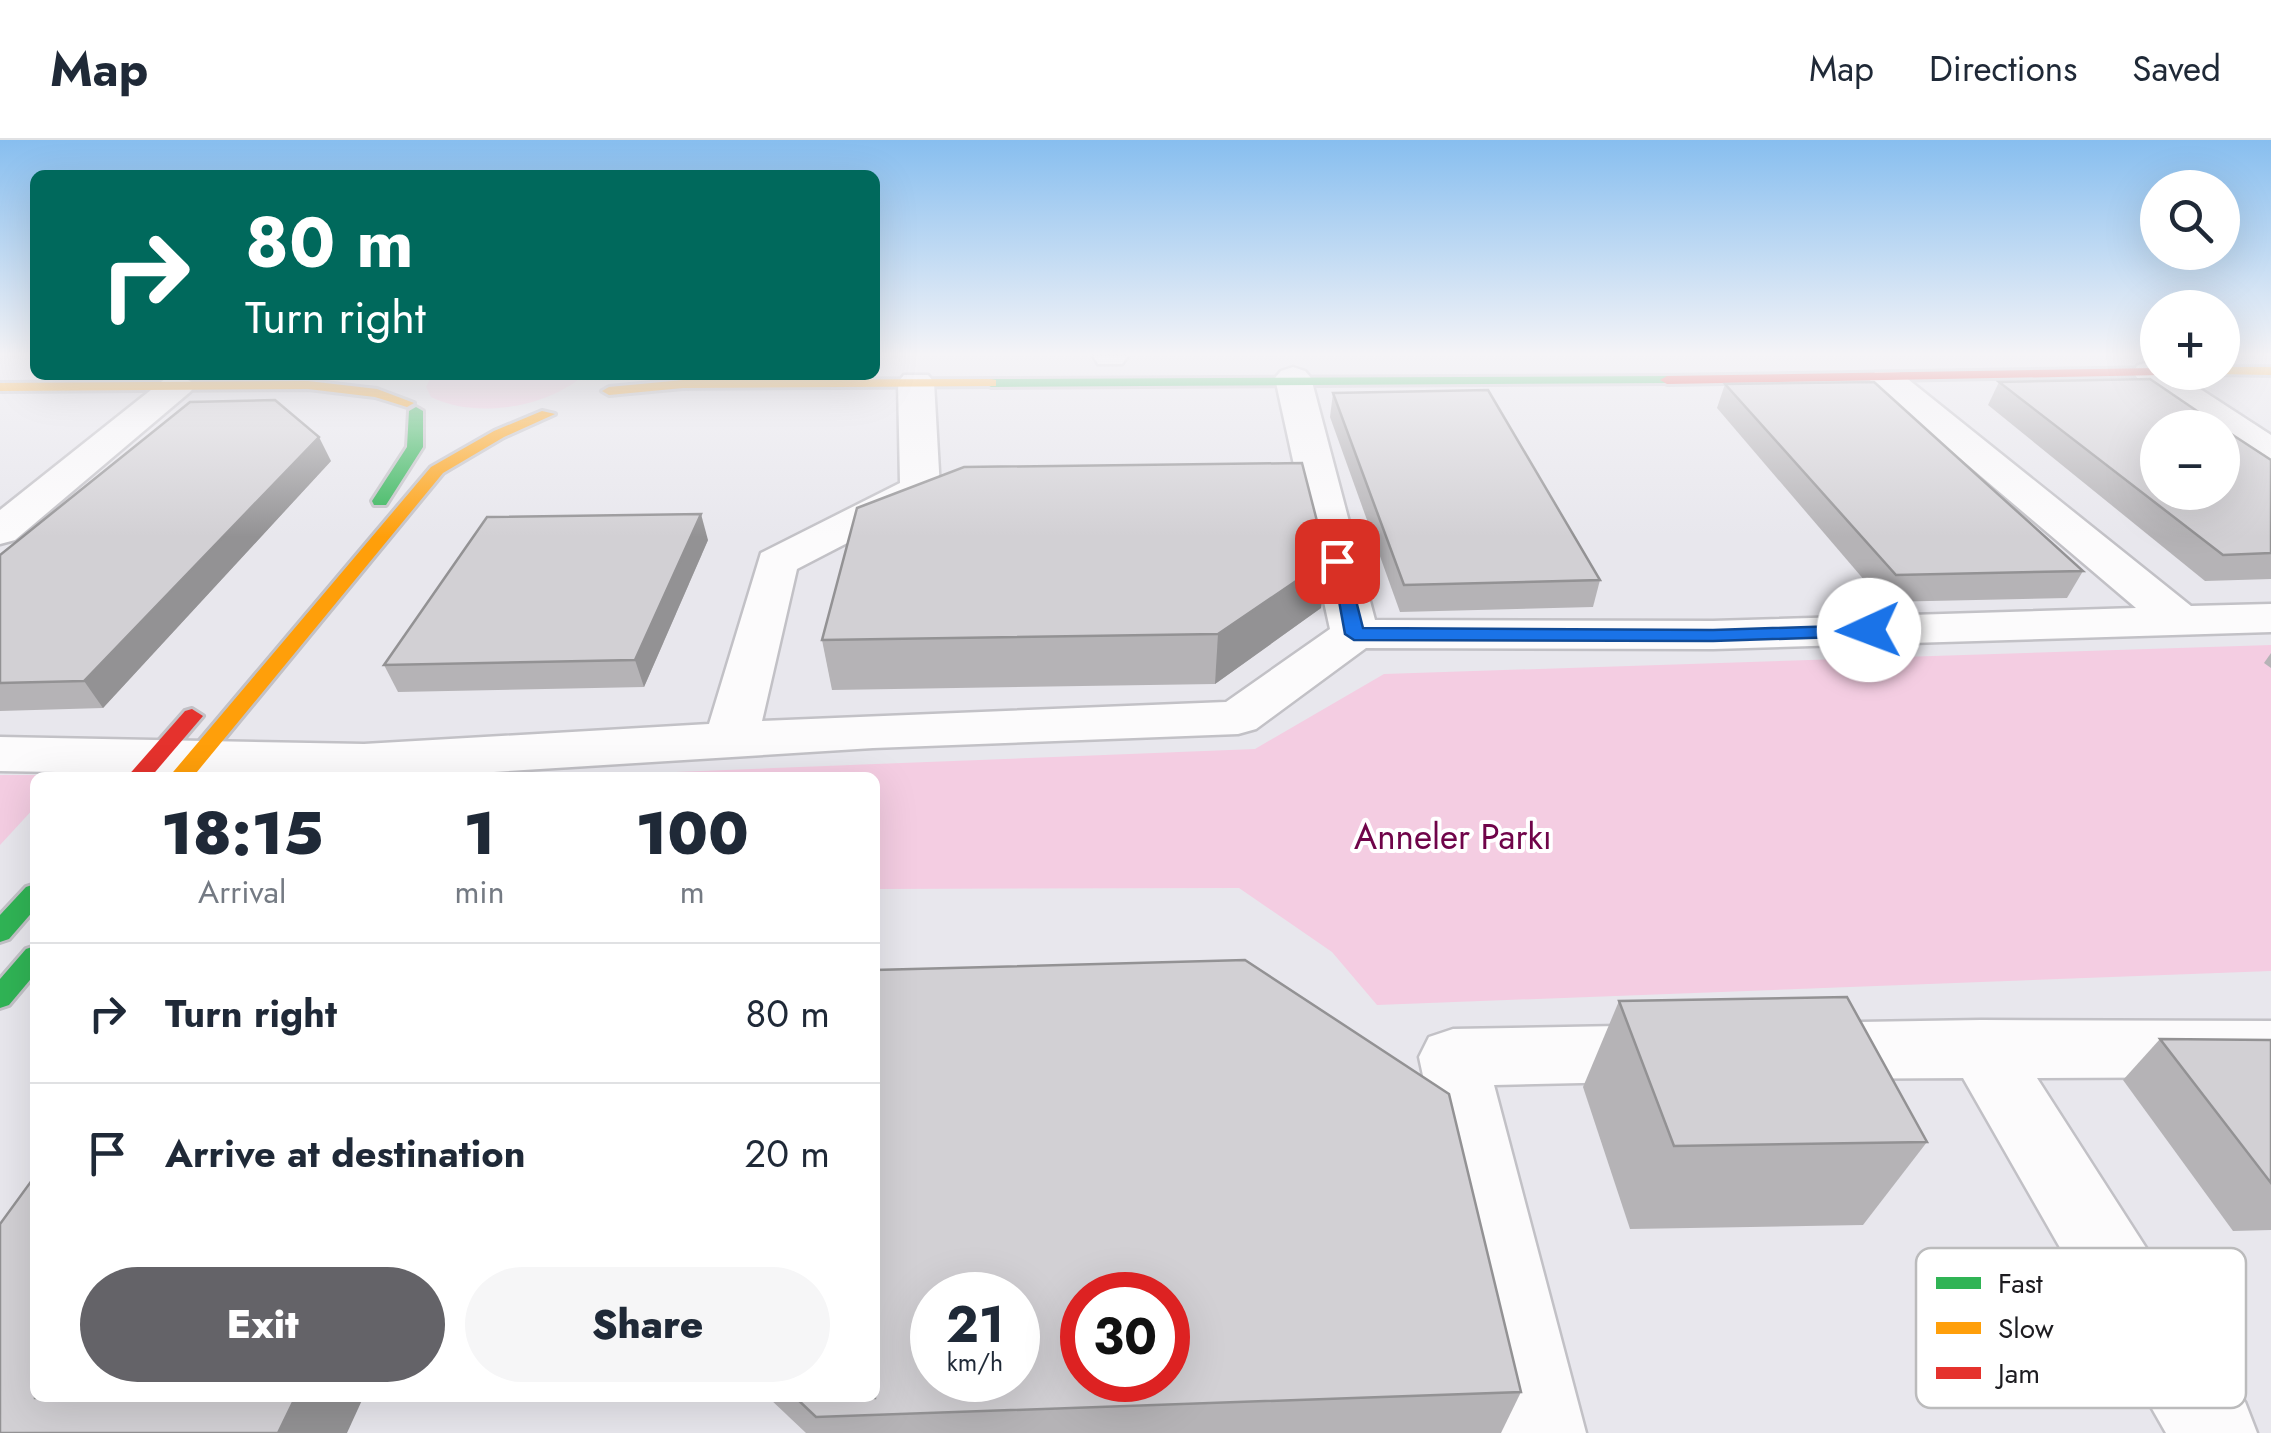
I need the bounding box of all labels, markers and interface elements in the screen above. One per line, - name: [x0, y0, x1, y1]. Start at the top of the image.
- text: Map: [50, 35, 148, 104]
- text: Map: [1809, 44, 1874, 94]
- text: Directions: [1929, 44, 2077, 94]
- text: Saved: [2132, 44, 2221, 94]
- map controls: [2140, 170, 2240, 510]
- button: search: [2140, 170, 2240, 270]
- text: 80 m: [245, 192, 414, 293]
- icon: right: [80, 210, 210, 340]
- text: Turn right: [245, 285, 426, 350]
- button: +: [2140, 290, 2240, 390]
- button: −: [2140, 410, 2240, 510]
- pin: [1295, 519, 1380, 604]
- icon: arrive: [1310, 534, 1365, 589]
- position arrow: [1817, 578, 1921, 682]
- text: 18:15: [161, 790, 323, 877]
- text: 1: [464, 790, 495, 877]
- text: 100: [636, 790, 749, 877]
- park label: Anneler Parkı: [1354, 812, 1552, 862]
- text: Arrival: [198, 869, 286, 915]
- text: min: [454, 869, 504, 915]
- text: m: [680, 869, 705, 915]
- icon: right: [80, 986, 135, 1041]
- text: Turn right: [165, 986, 337, 1041]
- text: 80 m: [745, 986, 830, 1041]
- icon: arrive: [80, 1126, 135, 1181]
- text: Arrive at destination: [165, 1126, 526, 1181]
- text: 20 m: [745, 1126, 830, 1181]
- legend: [1916, 1248, 2246, 1408]
- text: Fast: [1998, 1263, 2043, 1304]
- button: Exit: [80, 1267, 445, 1382]
- button: Share: [465, 1267, 830, 1382]
- speed limit sign: 30: [1060, 1272, 1190, 1402]
- text: 21: [946, 1288, 1004, 1361]
- text: Slow: [1998, 1308, 2054, 1349]
- text: km/h: [947, 1344, 1003, 1380]
- text: Jam: [1994, 1353, 2040, 1394]

